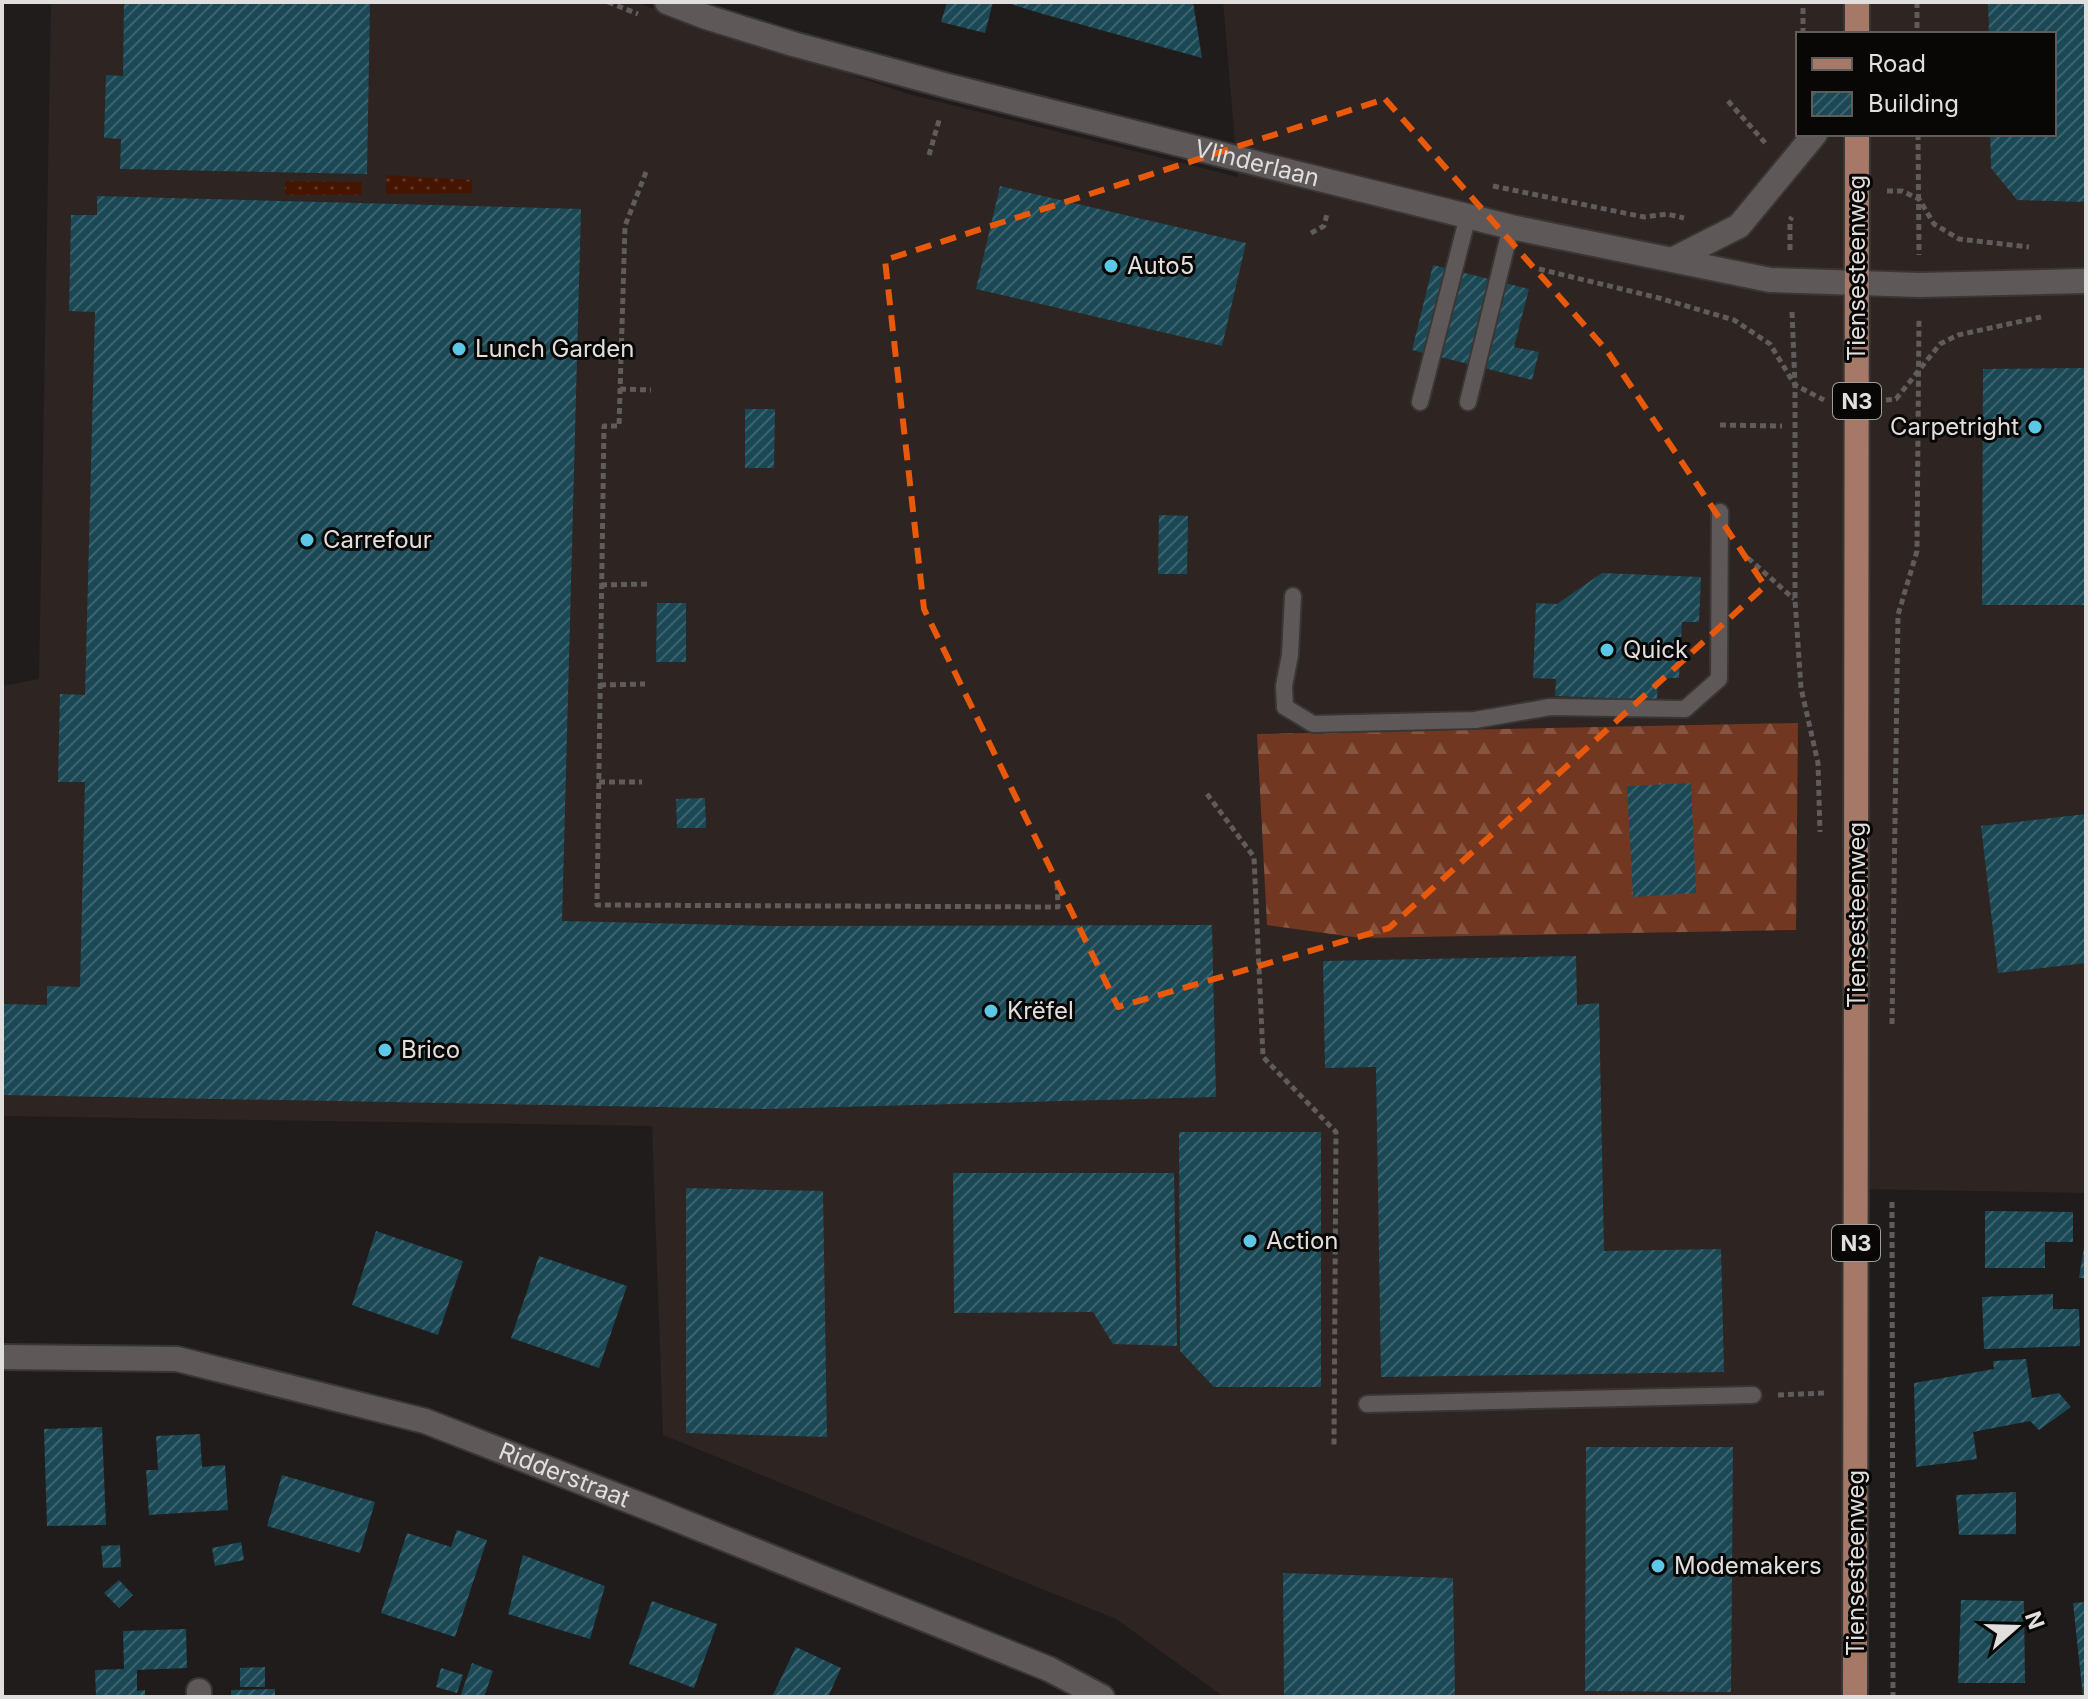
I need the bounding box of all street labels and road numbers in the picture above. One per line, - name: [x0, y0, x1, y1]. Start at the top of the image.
- street label: Vlinderlaan: [1192, 133, 1322, 192]
- street label: Tiensesteenweg: [1842, 175, 1871, 361]
- road number: N3: [1833, 383, 1881, 419]
- street label: Tiensesteenweg: [1842, 822, 1871, 1008]
- road number: N3: [1832, 1225, 1880, 1261]
- street label: Ridderstraat: [495, 1436, 634, 1513]
- street label: Tiensesteenweg: [1841, 1470, 1870, 1656]

